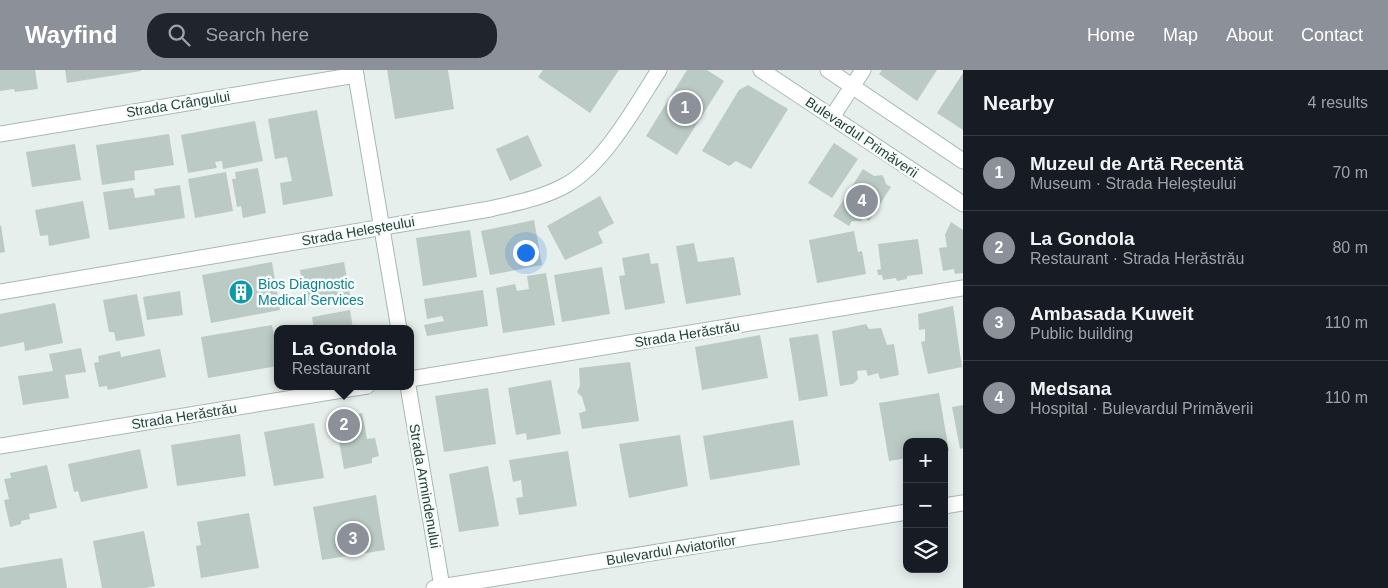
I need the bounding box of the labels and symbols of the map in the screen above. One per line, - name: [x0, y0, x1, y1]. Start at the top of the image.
- street label: Strada Crângului: [125, 88, 231, 120]
- pin: 1: [669, 89, 701, 127]
- street label: Bulevardul Primăverii: [803, 93, 921, 181]
- pin: 4: [846, 182, 878, 220]
- street label: Strada Heleșteului: [300, 213, 416, 249]
- your location: [513, 240, 539, 266]
- place label: Bios Diagnostic Medical Services: [258, 276, 364, 308]
- building icon: Bios Diagnostic Medical Services: [228, 279, 254, 305]
- street label: Strada Herăstrău: [633, 318, 741, 350]
- street label: Strada Herăstrău: [130, 400, 238, 432]
- pin: 2: [328, 406, 360, 444]
- street label: Strada Armindenului: [406, 423, 444, 549]
- pin: 3: [337, 520, 369, 558]
- street label: Bulevardul Aviatorilor: [605, 532, 737, 568]

